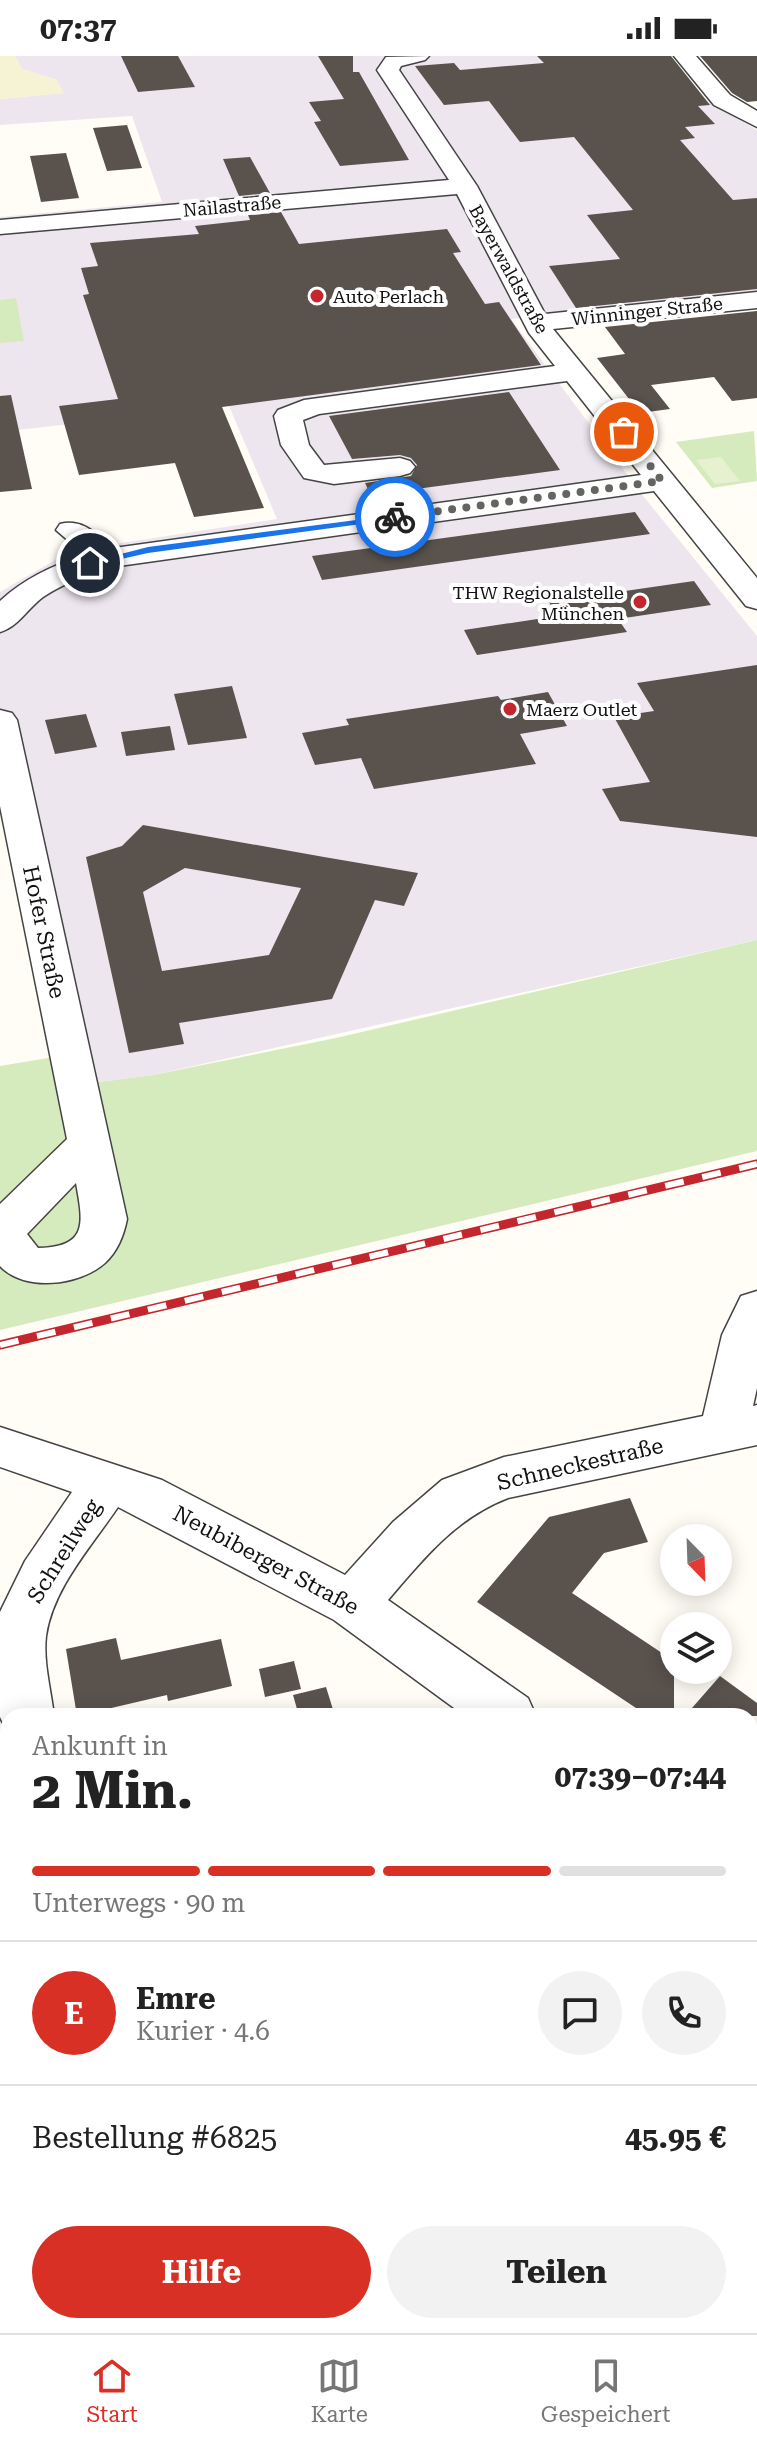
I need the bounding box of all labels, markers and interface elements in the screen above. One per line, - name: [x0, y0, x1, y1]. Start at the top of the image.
- text: 07:37: [40, 11, 117, 46]
- street label: Nailastraße: [182, 191, 282, 221]
- street label: Bayerwaldstraße: [465, 201, 553, 337]
- place label: Auto Perlach: [333, 286, 444, 307]
- marker: Auto Perlach: [308, 287, 326, 305]
- street label: Winninger Straße: [570, 293, 724, 329]
- pin: [590, 398, 658, 466]
- icon: bag: [602, 410, 646, 454]
- courier: [355, 477, 435, 557]
- icon: bike: [373, 495, 417, 539]
- pin: [56, 529, 124, 597]
- icon: home: [68, 541, 112, 585]
- place label: THW Regionalstelle München: [452, 582, 624, 624]
- marker: THW Regionalstelle München: [631, 593, 649, 611]
- place label: Maerz Outlet: [526, 699, 638, 720]
- marker: Maerz Outlet: [501, 700, 519, 718]
- street label: Hofer Straße: [18, 863, 70, 1001]
- street label: Schneckestraße: [494, 1433, 666, 1495]
- street label: Schreilweg: [22, 1494, 106, 1607]
- street label: Neubiberger Straße: [169, 1501, 363, 1619]
- north arrow: [660, 1524, 732, 1596]
- map controls: [660, 1524, 732, 1684]
- button: layers: [660, 1612, 732, 1684]
- text: Ankunft in: [32, 1731, 168, 1761]
- text: 07:39–07:44: [554, 1759, 726, 1794]
- text: 2 Min.: [32, 1760, 193, 1821]
- text: Unterwegs · 90 m: [32, 1888, 245, 1918]
- button: chat: [538, 1971, 622, 2055]
- button: phone: [642, 1971, 726, 2055]
- text: Emre: [136, 1981, 216, 2016]
- text: E: [64, 1996, 84, 2031]
- text: Kurier · 4.6: [136, 2016, 270, 2046]
- text: Bestellung #6825: [32, 2120, 277, 2155]
- text: 45.95 €: [625, 2120, 726, 2155]
- button: Hilfe: [32, 2226, 371, 2318]
- button: Teilen: [387, 2226, 726, 2318]
- tab: Start: [87, 2354, 138, 2427]
- tab: Karte: [311, 2354, 368, 2427]
- tab: Gespeichert: [541, 2354, 670, 2427]

